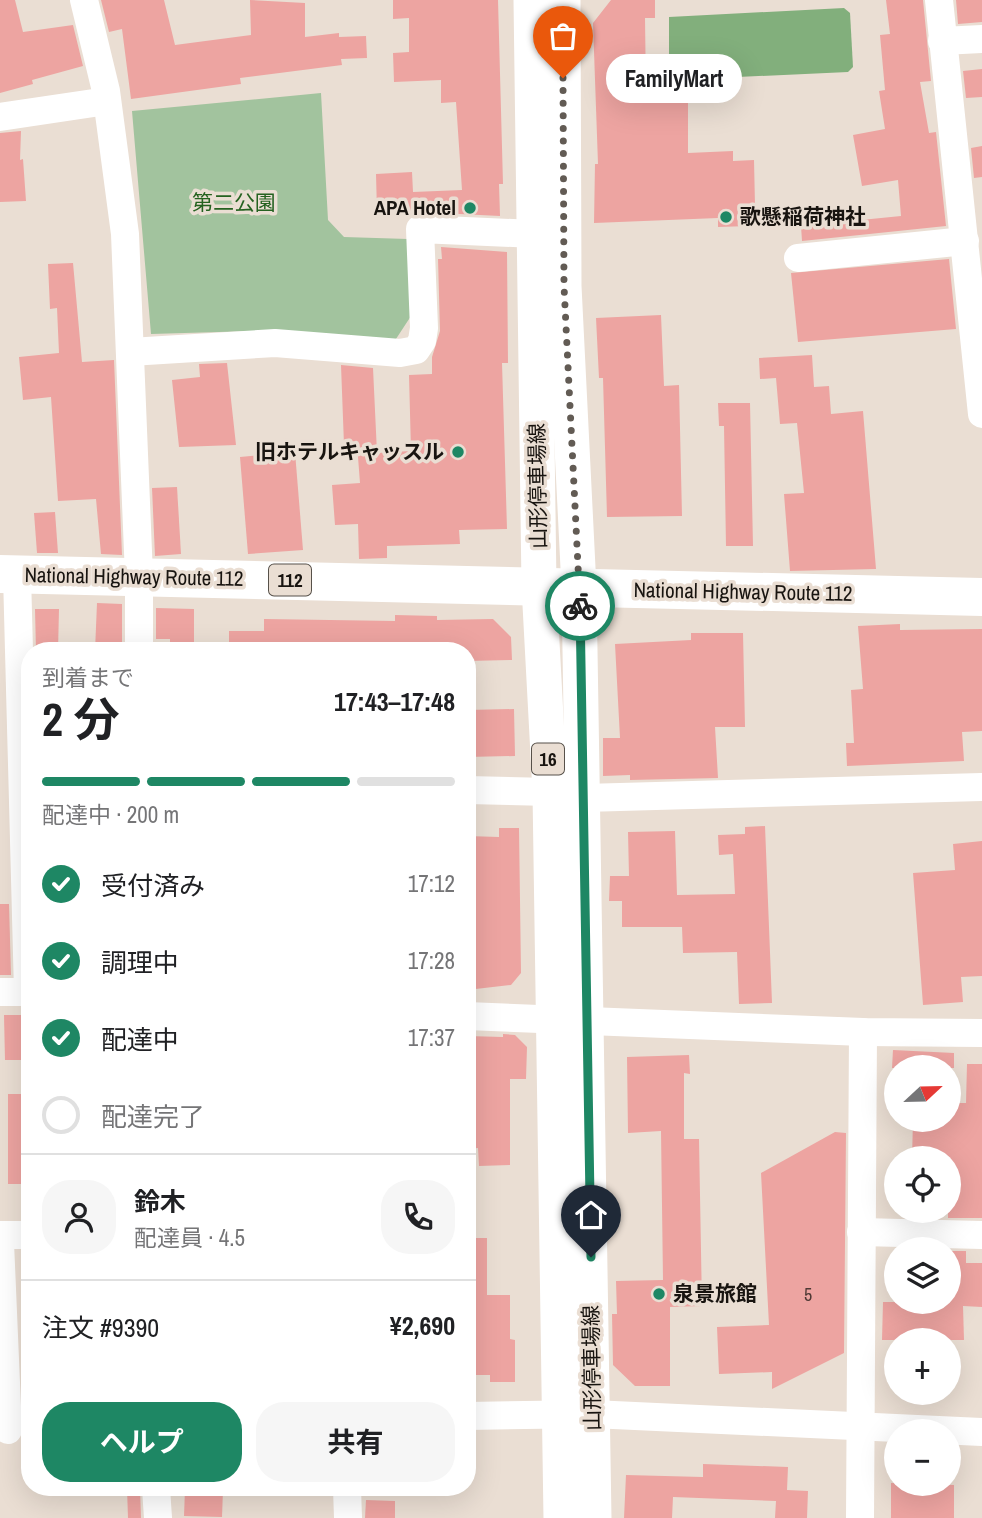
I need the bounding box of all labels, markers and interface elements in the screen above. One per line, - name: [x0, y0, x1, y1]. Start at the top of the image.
- pin: [533, 6, 593, 78]
- icon: bag: [544, 17, 582, 55]
- callout: FamilyMart: [605, 54, 742, 102]
- text: FamilyMart: [625, 63, 723, 94]
- park label: 第二公園: [192, 188, 276, 217]
- place label: APA Hotel: [374, 193, 456, 222]
- marker: APA Hotel: [462, 200, 478, 216]
- place label: 歌懸稲荷神社: [740, 202, 866, 231]
- marker: 歌懸稲荷神社: [718, 209, 734, 225]
- street label: 山形停車場線: [522, 423, 553, 549]
- place label: 旧ホテルキャッスル: [255, 437, 444, 466]
- marker: 旧ホテルキャッスル: [450, 444, 466, 460]
- street label: National Highway Route 112: [24, 560, 244, 593]
- road number: 112: [269, 565, 311, 596]
- courier: [545, 571, 615, 641]
- street label: National Highway Route 112: [633, 575, 853, 608]
- icon: bike: [561, 587, 599, 625]
- text: 到着まで: [42, 662, 134, 693]
- text: 17:43–17:48: [334, 684, 455, 719]
- text: 2 分: [42, 688, 119, 750]
- road number: 16: [532, 744, 564, 774]
- text: 配達中 · 200 m: [42, 799, 179, 830]
- icon: check: [42, 865, 80, 903]
- text: 受付済み: [101, 868, 205, 903]
- text: 17:12: [408, 868, 455, 899]
- icon: check: [42, 942, 80, 980]
- text: 調理中: [101, 945, 179, 980]
- text: 17:28: [408, 945, 455, 976]
- icon: check: [42, 1019, 80, 1057]
- text: 配達中: [101, 1022, 179, 1057]
- text: 17:37: [408, 1022, 455, 1053]
- north arrow: [884, 1055, 961, 1132]
- map controls: [884, 1055, 961, 1496]
- text: 配達完了: [101, 1099, 205, 1134]
- button: locate: [884, 1146, 961, 1223]
- button: person: [42, 1180, 116, 1254]
- button: phone: [381, 1180, 455, 1254]
- text: 鈴木: [134, 1184, 186, 1219]
- pin: [561, 1185, 621, 1257]
- icon: home: [572, 1196, 610, 1234]
- text: 配達員 · 4.5: [134, 1222, 245, 1253]
- button: layers: [884, 1237, 961, 1314]
- place label: 泉景旅館: [673, 1279, 757, 1308]
- house number: 5: [804, 1282, 812, 1307]
- marker: 泉景旅館: [651, 1286, 667, 1302]
- street label: 山形停車場線: [576, 1305, 607, 1431]
- text: ¥2,690: [390, 1308, 455, 1343]
- text: 注文 #9390: [42, 1310, 159, 1345]
- button: +: [884, 1328, 961, 1405]
- button: ヘルプ: [42, 1402, 242, 1482]
- button: 共有: [256, 1402, 455, 1482]
- button: −: [884, 1419, 961, 1496]

